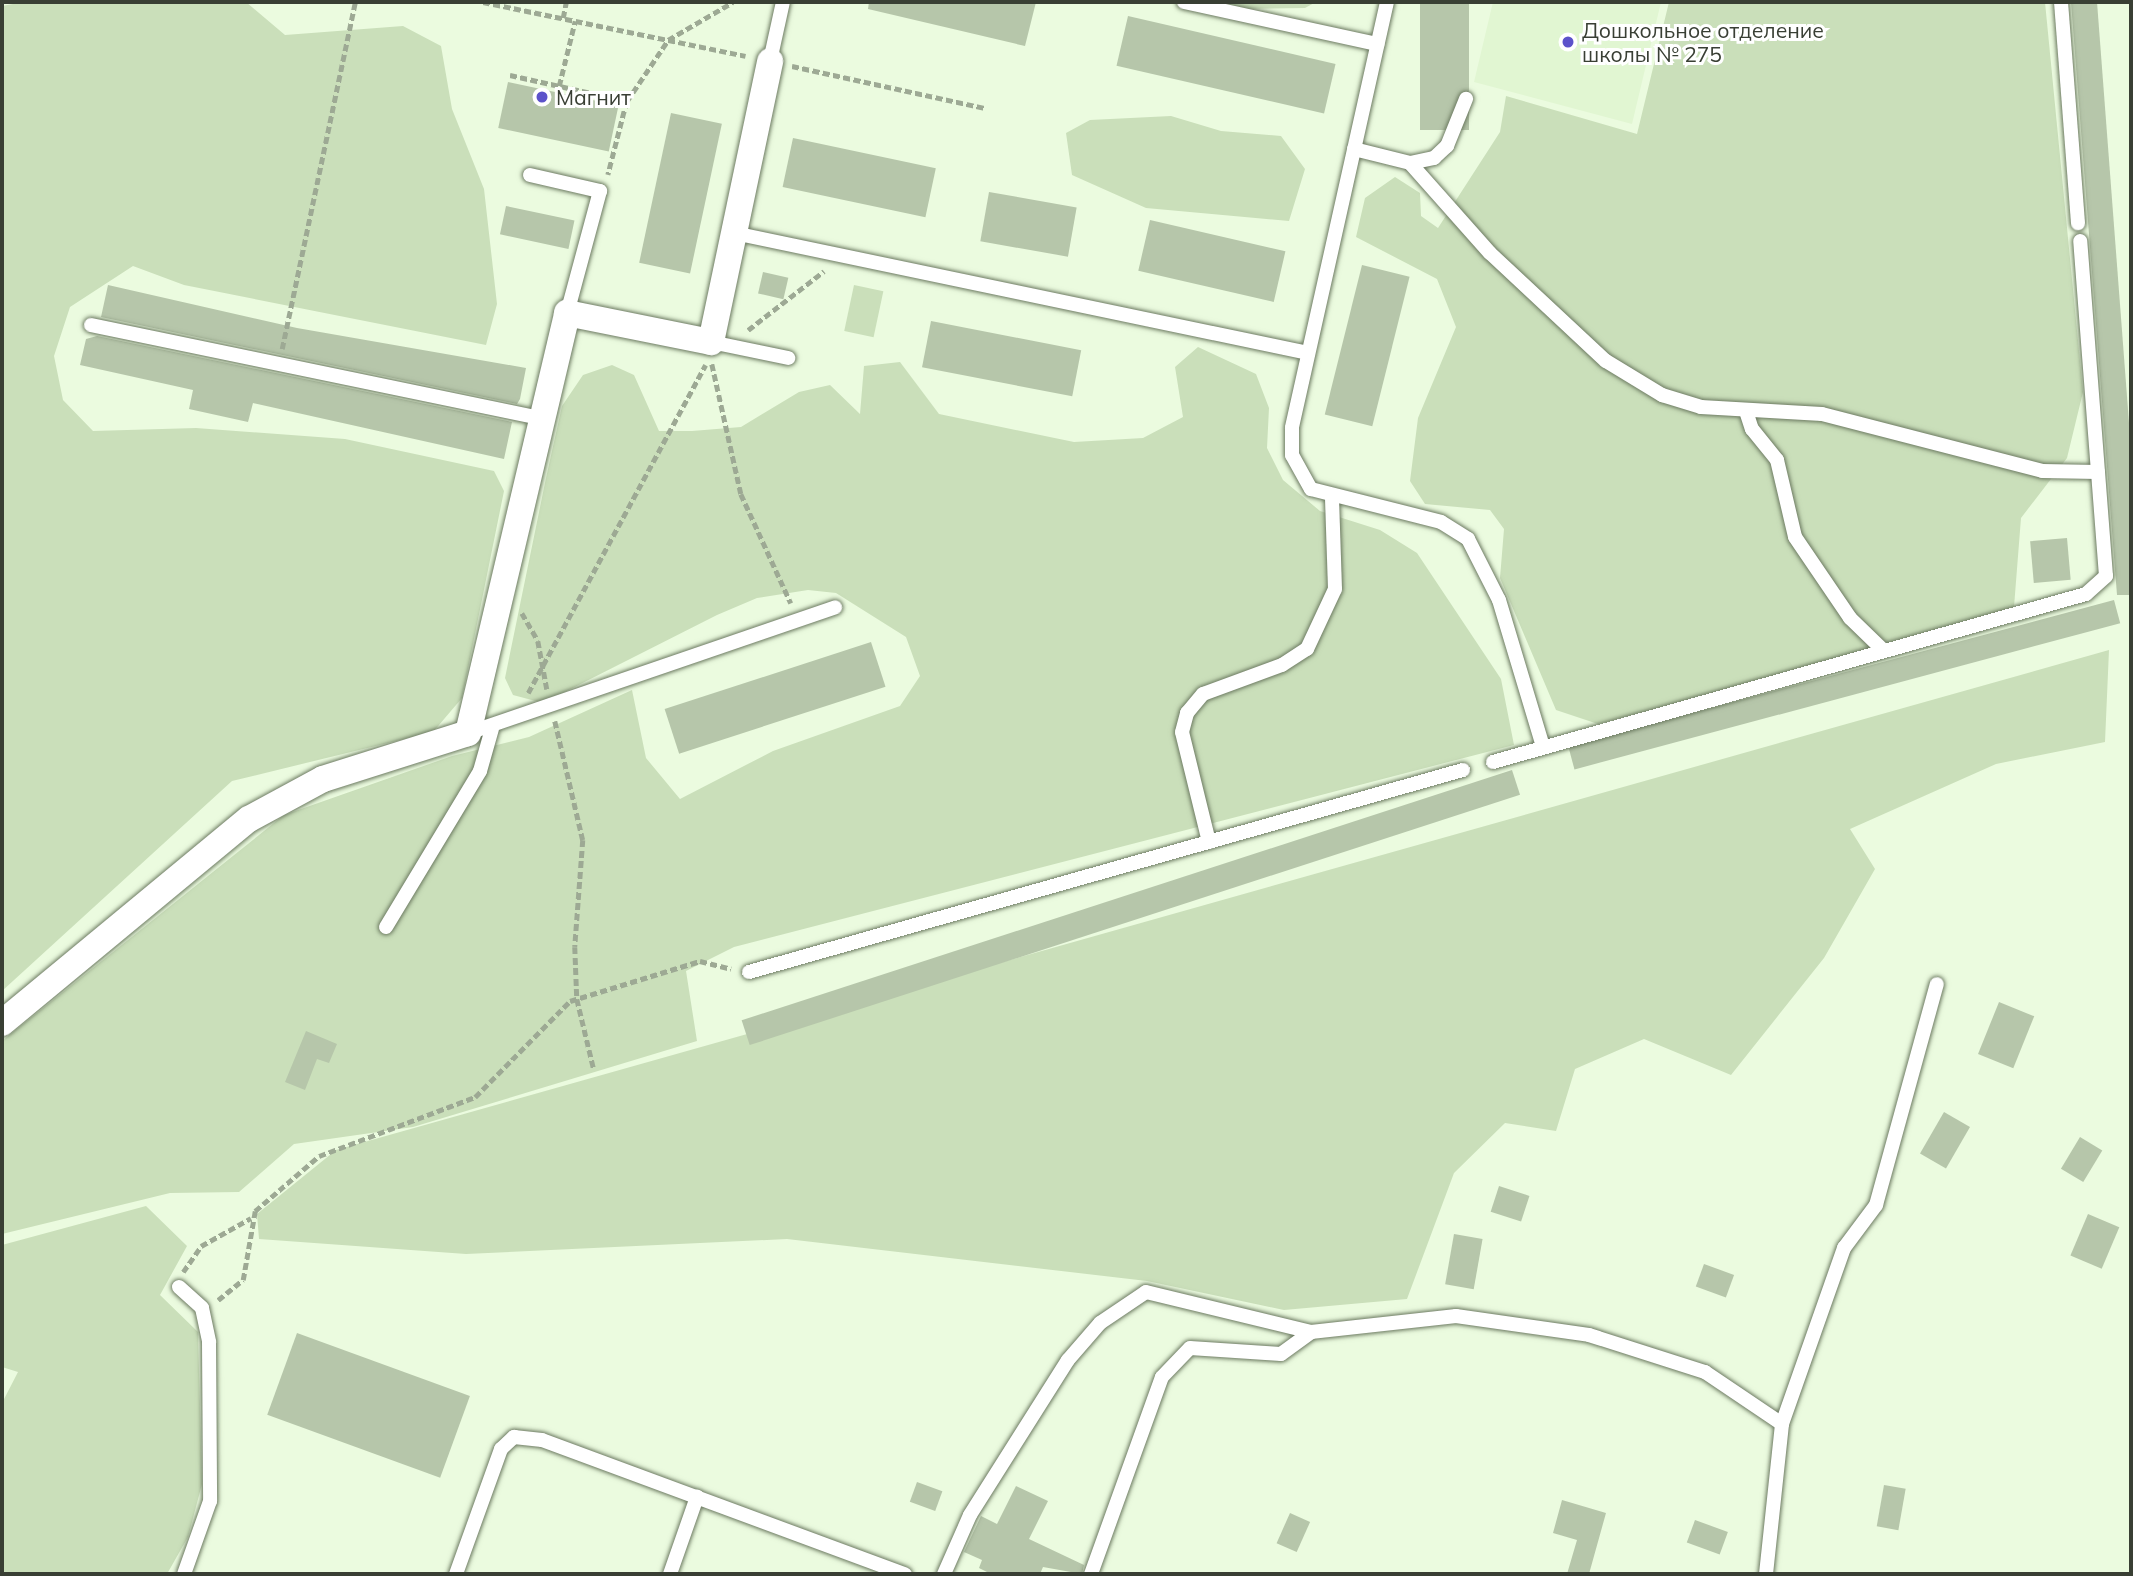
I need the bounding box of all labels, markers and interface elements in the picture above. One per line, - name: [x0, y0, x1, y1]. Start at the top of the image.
- place label: Дошкольное отделение школы № 275: [1582, 17, 1824, 67]
- marker: Дошкольное отделение школы № 275: [1560, 34, 1576, 50]
- place label: Магнит: [556, 84, 631, 110]
- marker: Магнит: [534, 89, 550, 105]

